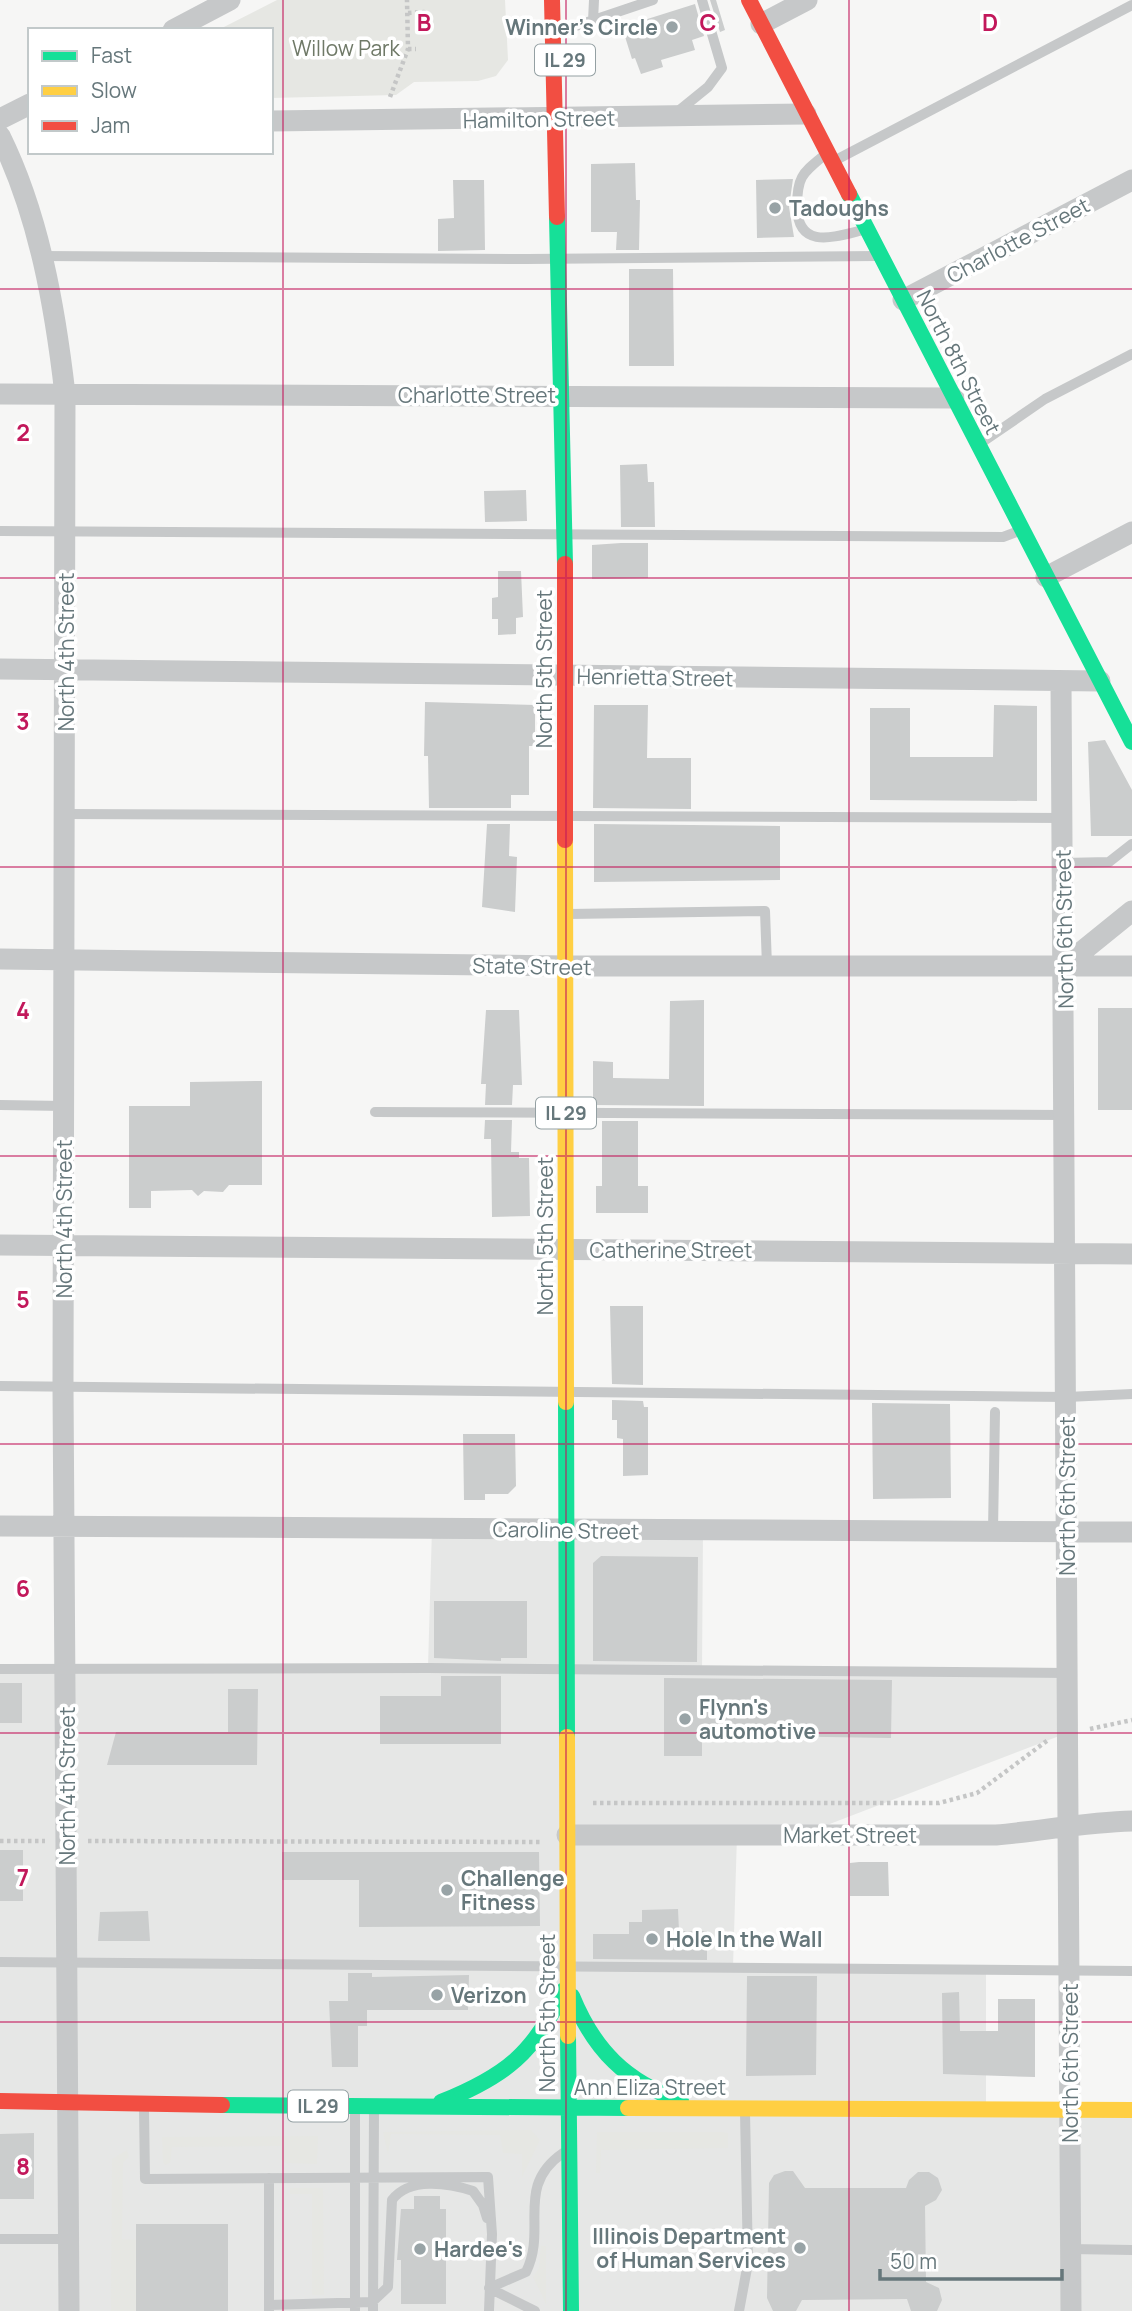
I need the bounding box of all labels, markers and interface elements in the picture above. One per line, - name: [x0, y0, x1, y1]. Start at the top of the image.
- text: B: [417, 6, 431, 38]
- text: C: [700, 6, 717, 38]
- text: D: [982, 6, 998, 38]
- place label: Winner's Circle: [505, 13, 658, 41]
- marker: Winner's Circle: [664, 19, 680, 35]
- legend: [28, 28, 273, 154]
- park label: Willow Park: [292, 34, 401, 62]
- text: Fast: [91, 41, 132, 69]
- road number: IL 29: [535, 44, 595, 76]
- text: Slow: [91, 76, 137, 104]
- street label: Hamilton Street: [463, 104, 615, 134]
- text: Jam: [91, 111, 130, 139]
- street label: Charlotte Street: [942, 191, 1094, 289]
- place label: Tadoughs: [789, 194, 889, 222]
- marker: Tadoughs: [767, 200, 783, 216]
- street label: North 8th Street: [911, 285, 1007, 439]
- street label: Charlotte Street: [398, 381, 556, 409]
- text: 2: [16, 416, 30, 448]
- street label: North 4th Street: [52, 573, 80, 731]
- street label: North 5th Street: [530, 590, 558, 748]
- street label: Henrietta Street: [576, 662, 734, 692]
- text: 3: [16, 705, 30, 737]
- street label: North 6th Street: [1049, 849, 1079, 1009]
- street label: State Street: [472, 951, 592, 981]
- text: 4: [16, 994, 30, 1026]
- road number: IL 29: [536, 1098, 596, 1128]
- street label: North 4th Street: [50, 1140, 78, 1298]
- street label: North 5th Street: [531, 1157, 559, 1315]
- street label: Catherine Street: [590, 1236, 752, 1264]
- text: 5: [16, 1283, 30, 1315]
- street label: North 6th Street: [1053, 1416, 1081, 1576]
- street label: Caroline Street: [492, 1515, 640, 1545]
- text: 6: [16, 1572, 30, 1604]
- place label: Flynn's automotive: [699, 1693, 816, 1745]
- street label: North 4th Street: [53, 1707, 81, 1865]
- marker: Flynn's automotive: [677, 1711, 693, 1727]
- street label: Market Street: [783, 1821, 917, 1849]
- text: 7: [17, 1861, 29, 1893]
- place label: Challenge Fitness: [461, 1864, 565, 1916]
- marker: Challenge Fitness: [439, 1882, 455, 1898]
- place label: Hole In the Wall: [666, 1925, 823, 1953]
- marker: Hole In the Wall: [644, 1931, 660, 1947]
- street label: North 5th Street: [533, 1934, 561, 2092]
- place label: Verizon: [451, 1981, 527, 2009]
- street label: North 6th Street: [1056, 1983, 1084, 2143]
- marker: Verizon: [429, 1987, 445, 2003]
- street label: Ann Eliza Street: [574, 2073, 726, 2101]
- road number: IL 29: [288, 2090, 348, 2122]
- text: 8: [16, 2150, 30, 2182]
- place label: Illinois Department of Human Services: [592, 2222, 786, 2274]
- place label: Hardee's: [434, 2235, 523, 2263]
- scale bar: [880, 2238, 1062, 2282]
- marker: Illinois Department of Human Services: [792, 2240, 808, 2256]
- marker: Hardee's: [412, 2241, 428, 2257]
- text: 50 m: [890, 2247, 937, 2275]

